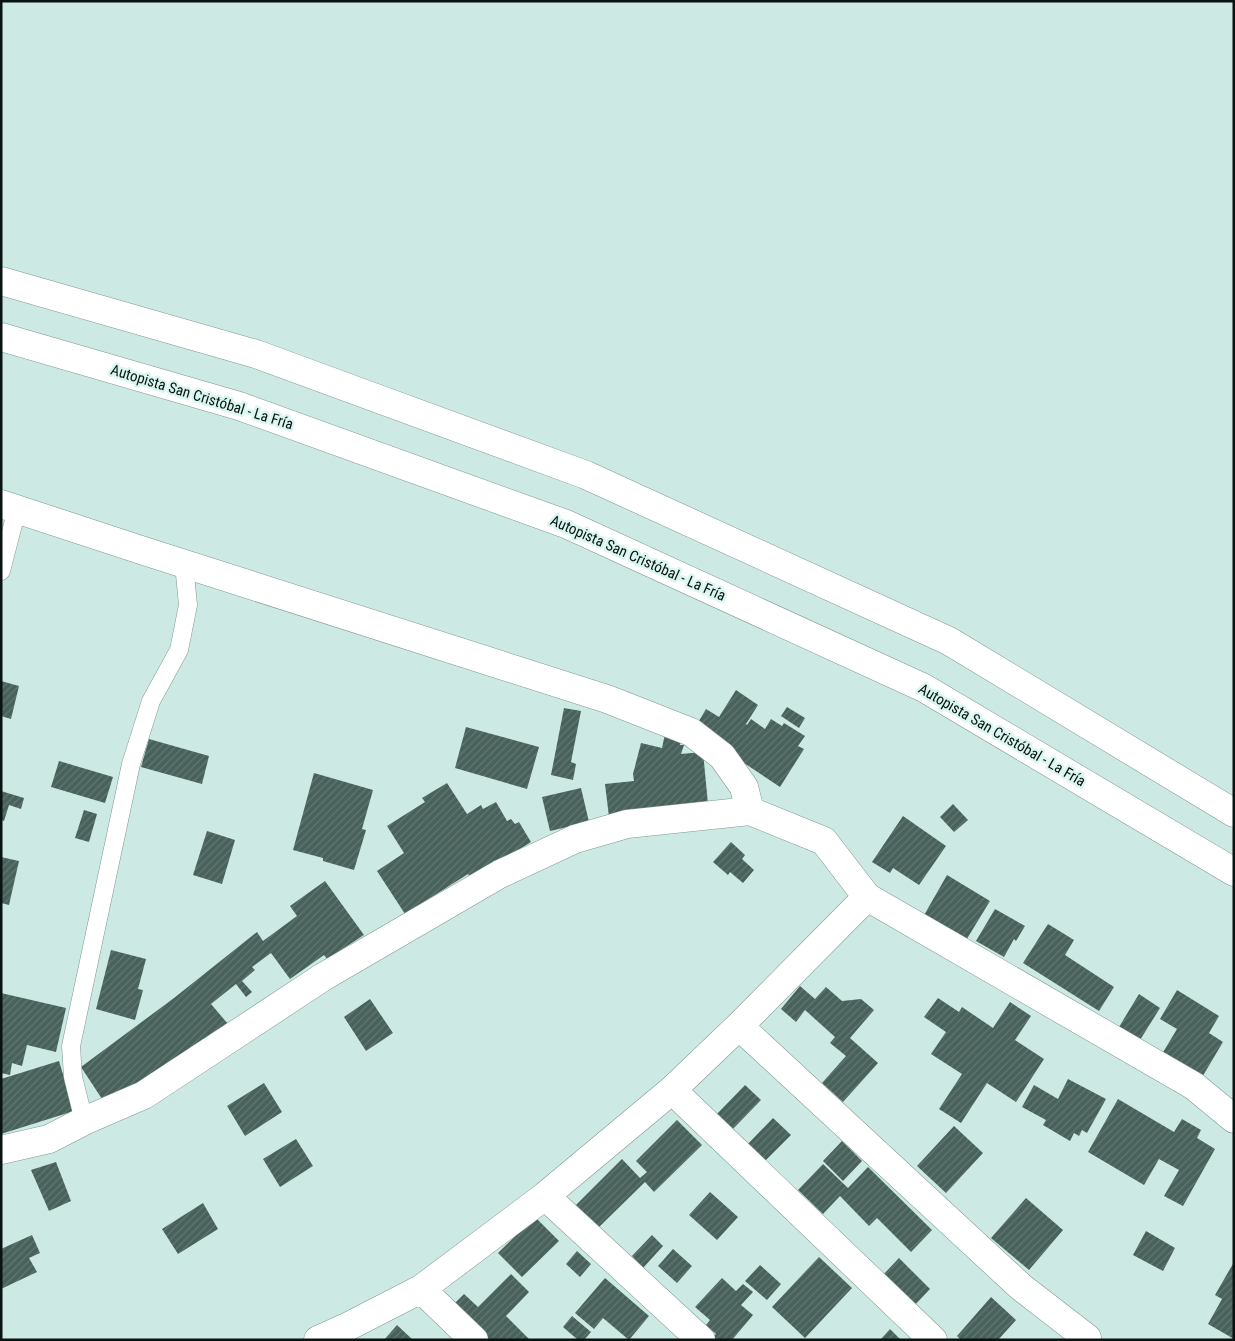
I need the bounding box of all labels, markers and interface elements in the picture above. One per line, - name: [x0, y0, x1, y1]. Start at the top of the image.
- street label: Autopista San Cristóbal - La Fría: [109, 361, 295, 433]
- street label: Autopista San Cristóbal - La Fría: [548, 511, 728, 605]
- street label: Autopista San Cristóbal - La Fría: [915, 680, 1089, 790]

